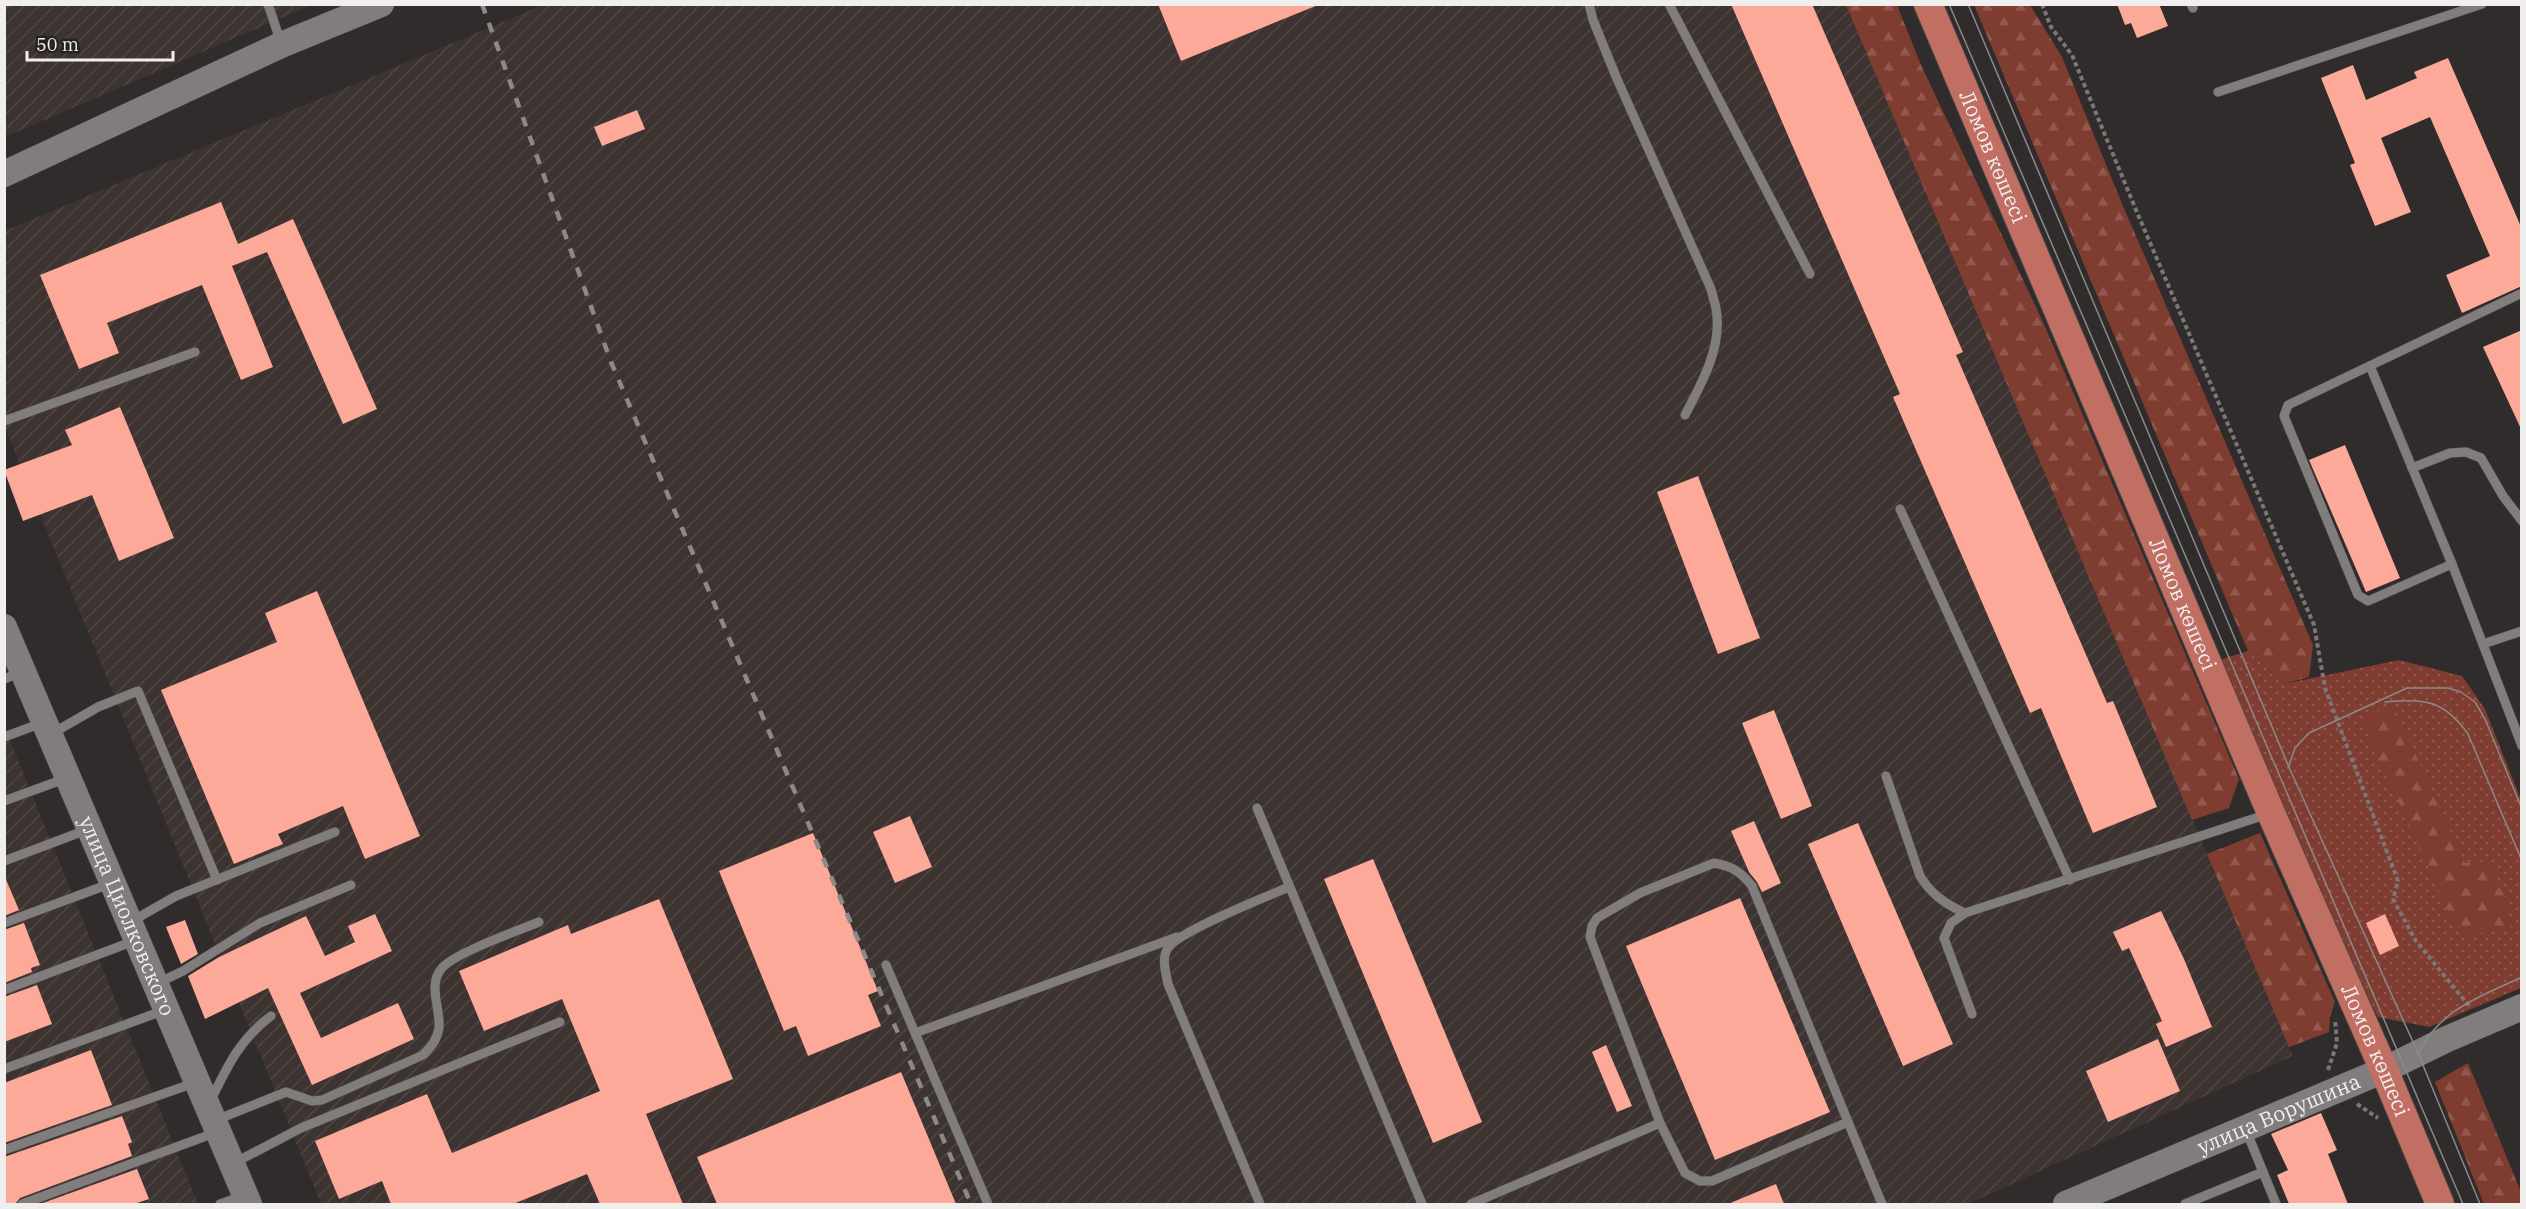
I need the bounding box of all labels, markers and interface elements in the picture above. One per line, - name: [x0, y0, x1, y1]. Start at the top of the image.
- scale bar: [27, 24, 172, 62]
- text: 50 m: [36, 33, 79, 56]
- street label: Ломов көшесі: [1953, 86, 2034, 227]
- street label: Ломов көшесі: [2143, 533, 2224, 674]
- street label: улица Циолковского: [73, 812, 182, 1020]
- street label: Ломов көшесі: [2335, 980, 2417, 1120]
- street label: улица Ворушина: [2193, 1067, 2364, 1160]

